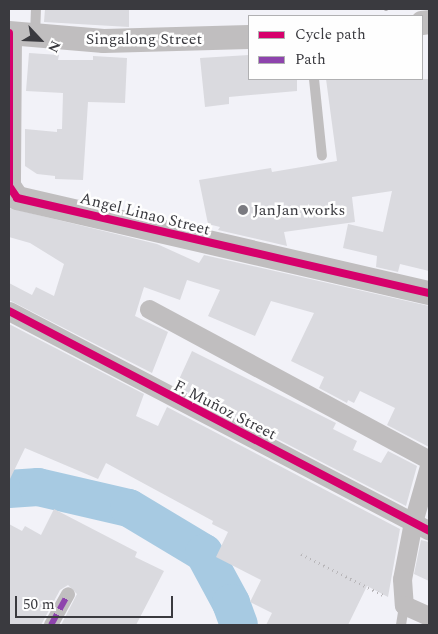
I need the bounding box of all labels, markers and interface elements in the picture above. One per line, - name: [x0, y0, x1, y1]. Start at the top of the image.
- north arrow: [15, 15, 65, 65]
- legend: [248, 15, 423, 80]
- text: Cycle path: [295, 23, 366, 46]
- street label: Singalong Street: [86, 29, 202, 49]
- text: N: [42, 37, 66, 56]
- text: Path: [295, 48, 326, 71]
- street label: Angel Linao Street: [78, 189, 212, 239]
- place label: JanJan works: [253, 200, 345, 220]
- marker: JanJan works: [237, 204, 249, 216]
- street label: F. Muñoz Street: [171, 376, 279, 444]
- scale bar: [18, 586, 175, 618]
- text: 50 m: [23, 593, 55, 616]

